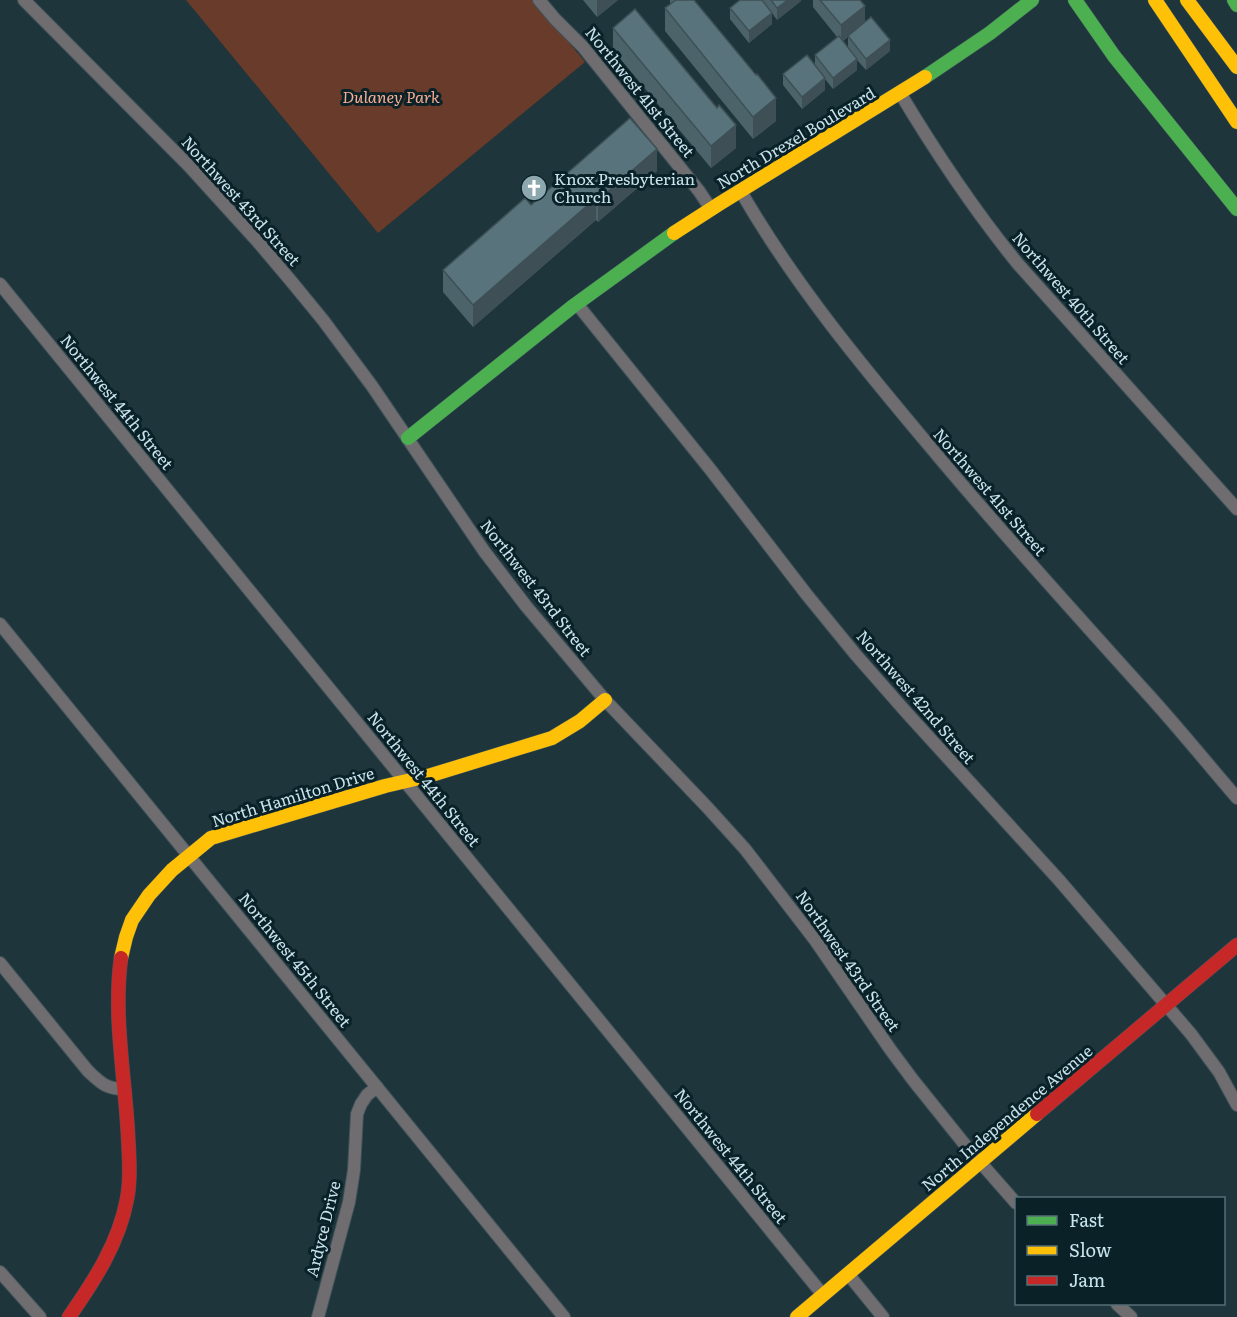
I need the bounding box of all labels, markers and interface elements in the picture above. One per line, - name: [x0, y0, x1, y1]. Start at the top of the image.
- street label: Northwest 41st Street: [580, 21, 701, 162]
- street label: North Drexel Boulevard: [712, 80, 879, 194]
- park label: Dulaney Park: [342, 84, 440, 108]
- street label: Northwest 43rd Street: [177, 130, 307, 271]
- place label: Knox Presbyterian Church: [554, 166, 695, 208]
- church icon: Knox Presbyterian Church: [519, 173, 549, 203]
- street label: Northwest 40th Street: [1008, 226, 1136, 369]
- street label: Northwest 44th Street: [56, 329, 180, 475]
- street label: Northwest 41st Street: [929, 422, 1053, 561]
- street label: Northwest 43rd Street: [476, 514, 598, 661]
- street label: Northwest 42nd Street: [852, 624, 982, 769]
- street label: Northwest 44th Street: [363, 706, 487, 852]
- street label: North Hamilton Drive: [208, 760, 377, 832]
- street label: Northwest 43rd Street: [791, 885, 907, 1036]
- street label: Northwest 45th Street: [234, 887, 358, 1032]
- street label: North Independence Avenue: [916, 1038, 1097, 1196]
- street label: Northwest 44th Street: [670, 1083, 794, 1229]
- street label: Ardyce Drive: [298, 1178, 346, 1279]
- legend: [1015, 1197, 1225, 1305]
- text: Fast: [1069, 1206, 1105, 1233]
- text: Slow: [1069, 1236, 1112, 1263]
- text: Jam: [1069, 1266, 1105, 1293]

